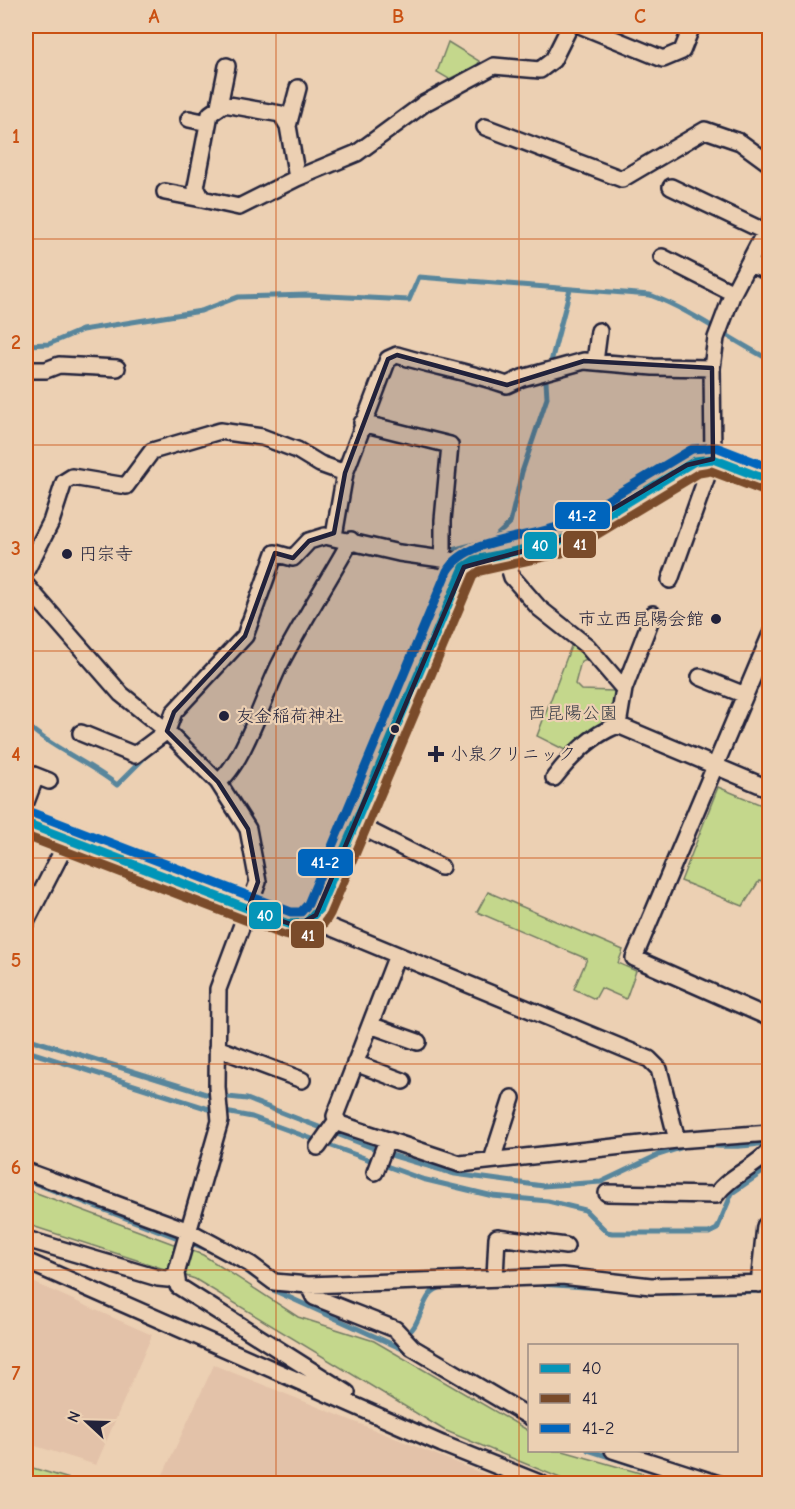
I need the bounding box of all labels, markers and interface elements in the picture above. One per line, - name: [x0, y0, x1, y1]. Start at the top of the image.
- text: A: [148, 5, 160, 28]
- text: B: [392, 5, 404, 28]
- text: C: [634, 5, 646, 28]
- text: 1: [12, 125, 20, 148]
- text: 2: [11, 331, 21, 354]
- line badge: 41-2: [554, 501, 611, 530]
- text: 41-2: [568, 507, 596, 525]
- line badge: 41: [562, 530, 597, 559]
- line badge: 40: [523, 531, 558, 560]
- text: 41: [573, 536, 587, 554]
- text: 3: [11, 537, 21, 560]
- text: 40: [532, 537, 548, 555]
- place label: 円宗寺: [79, 544, 133, 565]
- marker: 円宗寺: [60, 547, 74, 561]
- place label: 市立西昆陽会館: [578, 609, 704, 630]
- marker: 市立西昆陽会館: [709, 612, 723, 626]
- park label: 西昆陽公園: [528, 703, 618, 724]
- place label: 友金稲荷神社: [236, 706, 344, 727]
- marker: 友金稲荷神社: [217, 709, 231, 723]
- unlabelled marker: [389, 723, 401, 735]
- text: 4: [11, 743, 21, 766]
- place label: 小泉クリニック: [450, 744, 576, 765]
- marker: 小泉クリニック: [427, 745, 445, 763]
- line badge: 41-2: [297, 848, 354, 877]
- text: 41-2: [311, 854, 339, 872]
- line badge: 40: [248, 901, 282, 930]
- text: 40: [257, 907, 273, 925]
- line badge: 41: [290, 920, 325, 949]
- text: 41: [301, 927, 315, 945]
- text: 5: [11, 949, 21, 972]
- text: 6: [11, 1156, 21, 1179]
- legend: [528, 1344, 738, 1452]
- text: 40: [582, 1358, 602, 1379]
- text: 7: [12, 1362, 21, 1385]
- text: 41: [582, 1388, 598, 1409]
- north arrow: [57, 1392, 117, 1452]
- text: N: [64, 1409, 84, 1425]
- text: 41-2: [582, 1418, 615, 1439]

